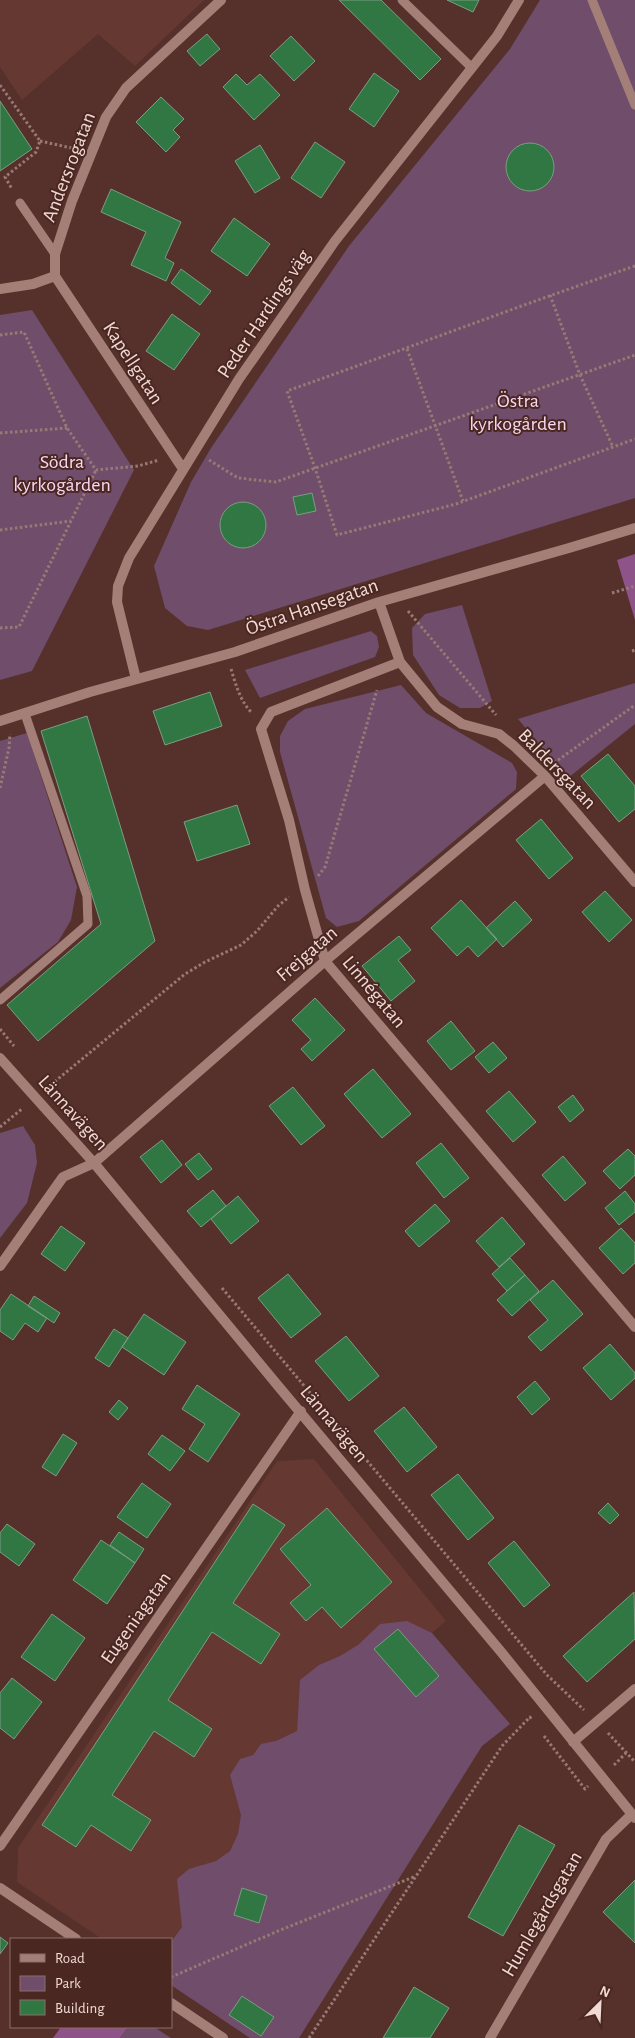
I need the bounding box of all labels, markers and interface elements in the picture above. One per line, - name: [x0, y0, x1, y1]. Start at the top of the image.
- street label: Andersrogatan: [39, 109, 99, 225]
- street label: Peder Hardings väg: [214, 246, 314, 382]
- street label: Kapellgatan: [99, 318, 167, 408]
- park label: Östra kyrkogården: [469, 391, 567, 434]
- park label: Södra kyrkogården: [13, 452, 111, 495]
- street label: Östra Hansegatan: [243, 575, 381, 639]
- street label: Baldersgatan: [514, 725, 600, 813]
- street label: Frejgatan: [273, 922, 341, 986]
- street label: Linnégatan: [338, 952, 410, 1032]
- street label: Lännavägen: [34, 1072, 112, 1154]
- street label: Lännavägen: [296, 1382, 372, 1466]
- street label: Eugeniagatan: [97, 1568, 175, 1668]
- street label: Humlegårdsgatan: [498, 1848, 586, 1980]
- legend: [10, 1938, 172, 2028]
- text: Road: [55, 1951, 85, 1966]
- text: Park: [55, 1976, 81, 1991]
- north arrow: [575, 1978, 625, 2028]
- text: N: [598, 1984, 612, 2000]
- text: Building: [55, 2001, 105, 2016]

